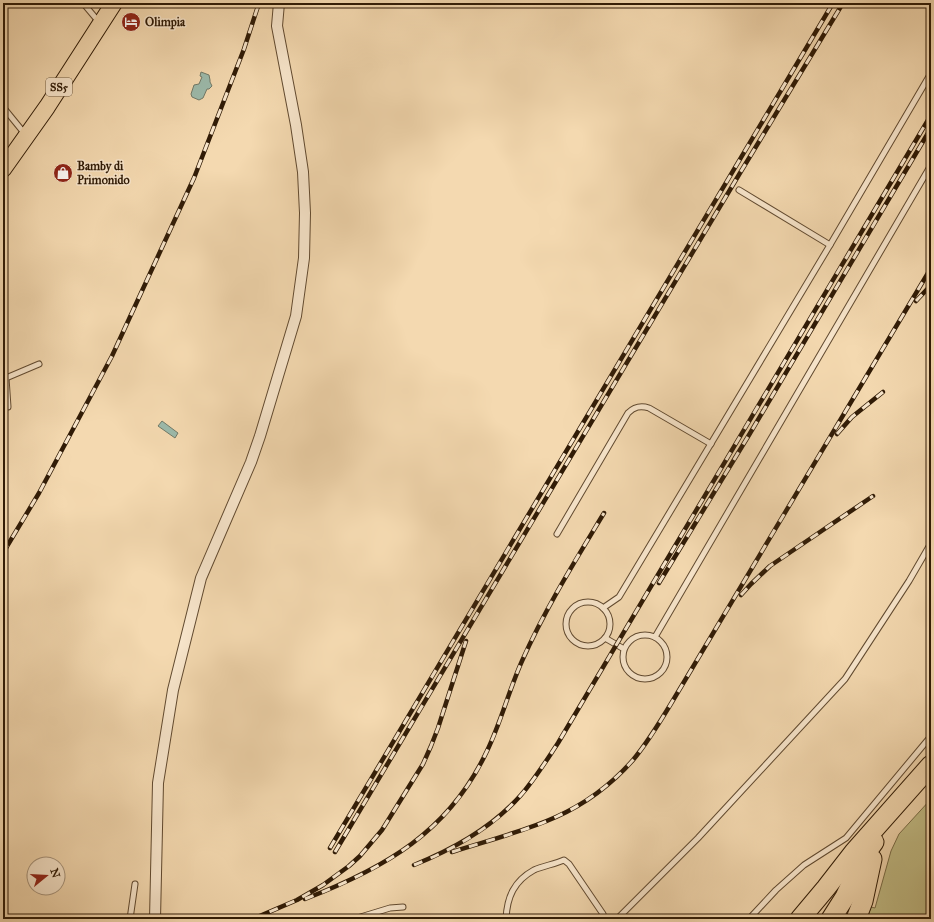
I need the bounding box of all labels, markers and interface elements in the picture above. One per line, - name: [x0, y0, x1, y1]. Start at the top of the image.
- hotel icon: Olimpia: [120, 11, 142, 33]
- place label: Olimpia: [145, 15, 186, 30]
- road number: SS5: [46, 78, 72, 96]
- place label: Bamby di Primonido: [77, 159, 130, 187]
- shop icon: Bamby di Primonido: [52, 162, 74, 184]
- north arrow: [26, 856, 66, 896]
- text: N: [47, 867, 63, 880]

